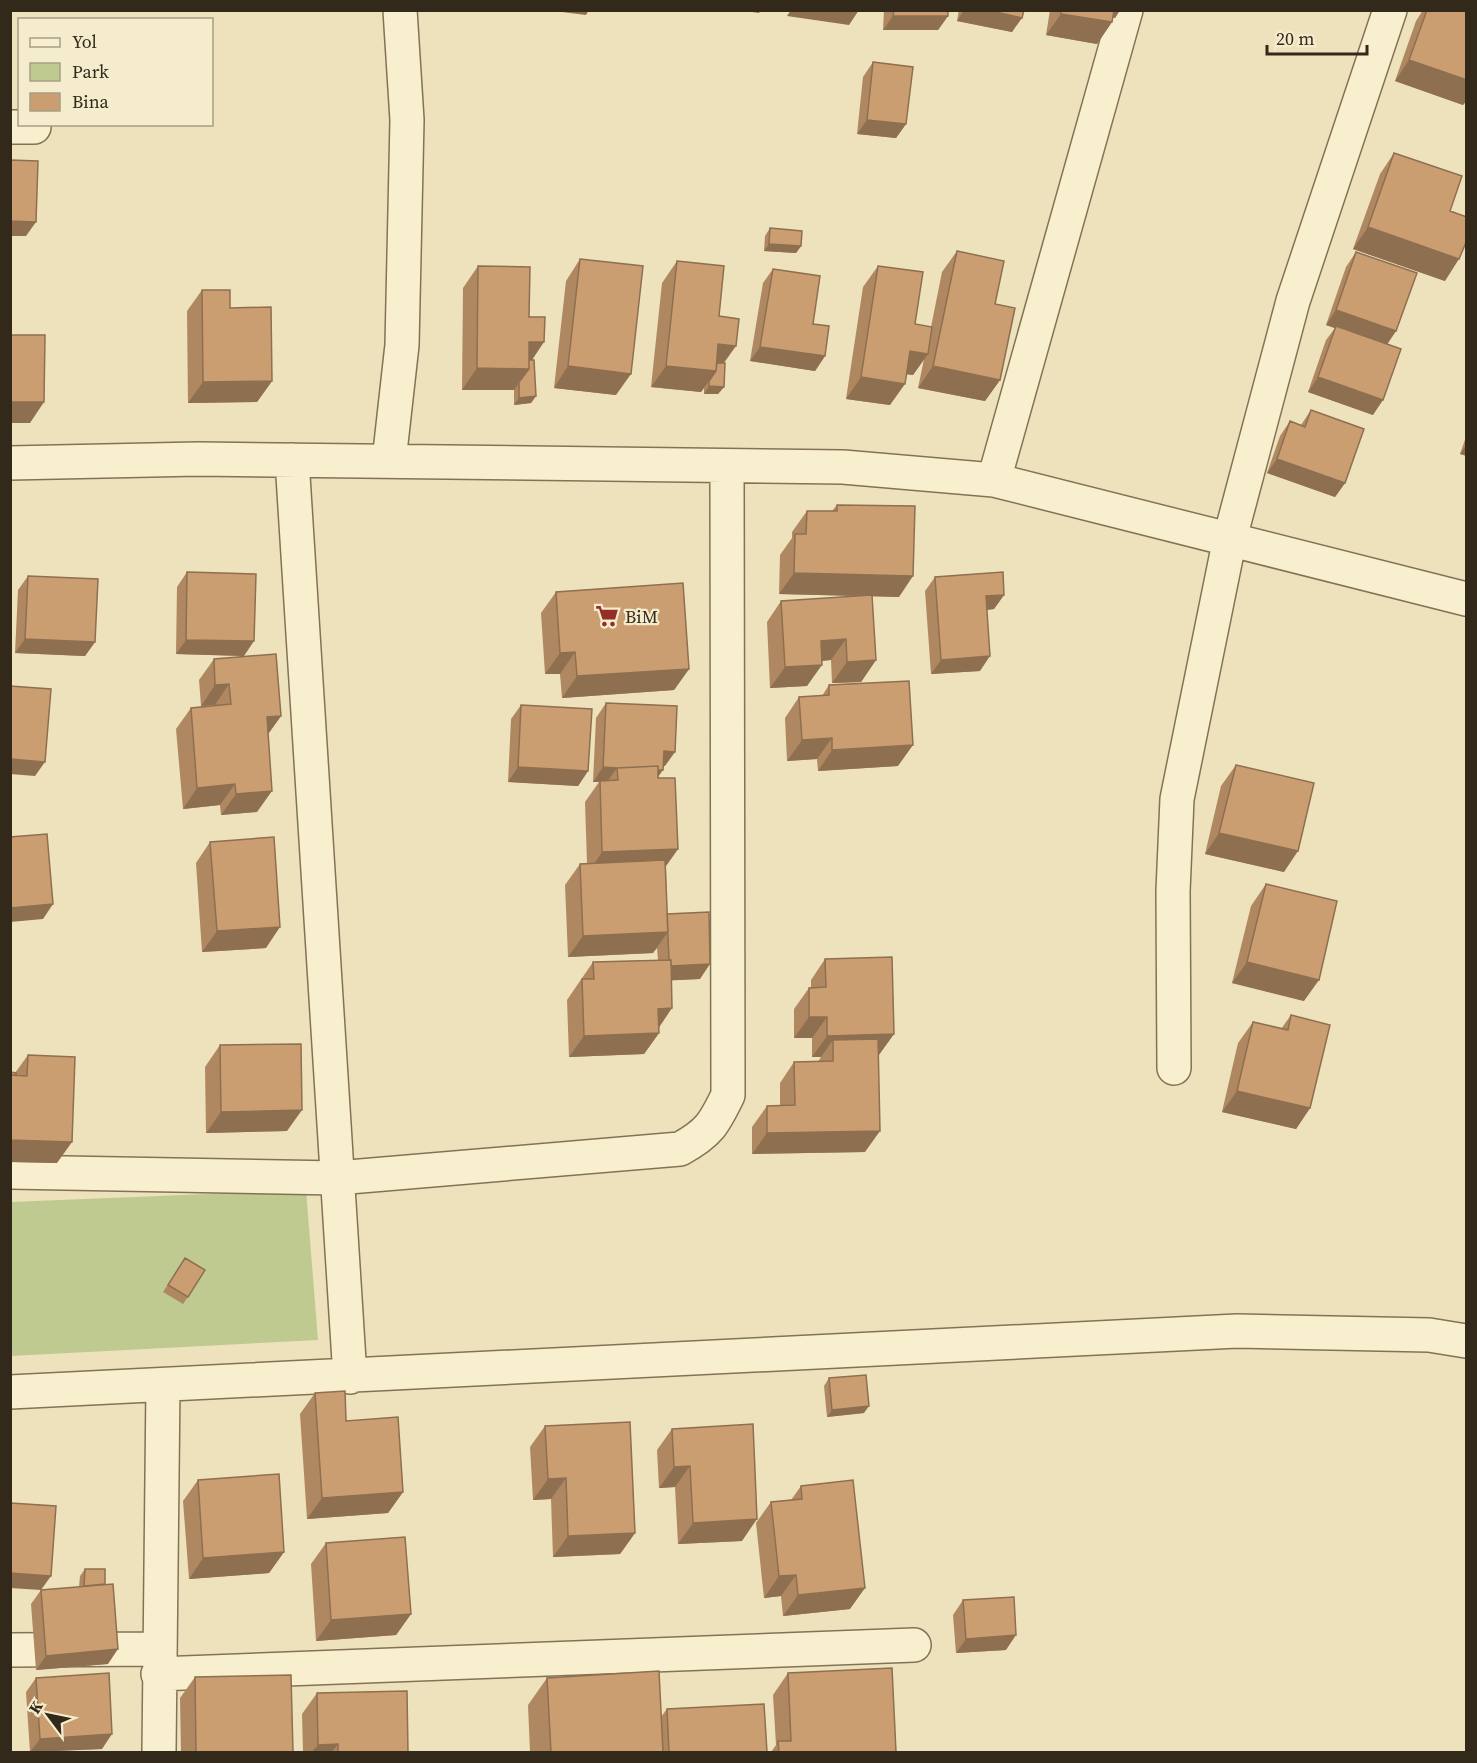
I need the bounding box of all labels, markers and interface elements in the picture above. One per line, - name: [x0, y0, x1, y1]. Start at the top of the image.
- legend: [18, 18, 213, 126]
- scale bar: [1267, 18, 1368, 56]
- text: 20 m: [1276, 26, 1314, 51]
- text: Yol: [72, 29, 97, 54]
- text: Park: [72, 59, 109, 84]
- text: Bina: [72, 89, 110, 114]
- supermarket icon: BiM: [594, 603, 620, 629]
- place label: BiM: [625, 604, 658, 629]
- north arrow: [18, 1685, 78, 1745]
- text: K: [23, 1696, 48, 1718]

